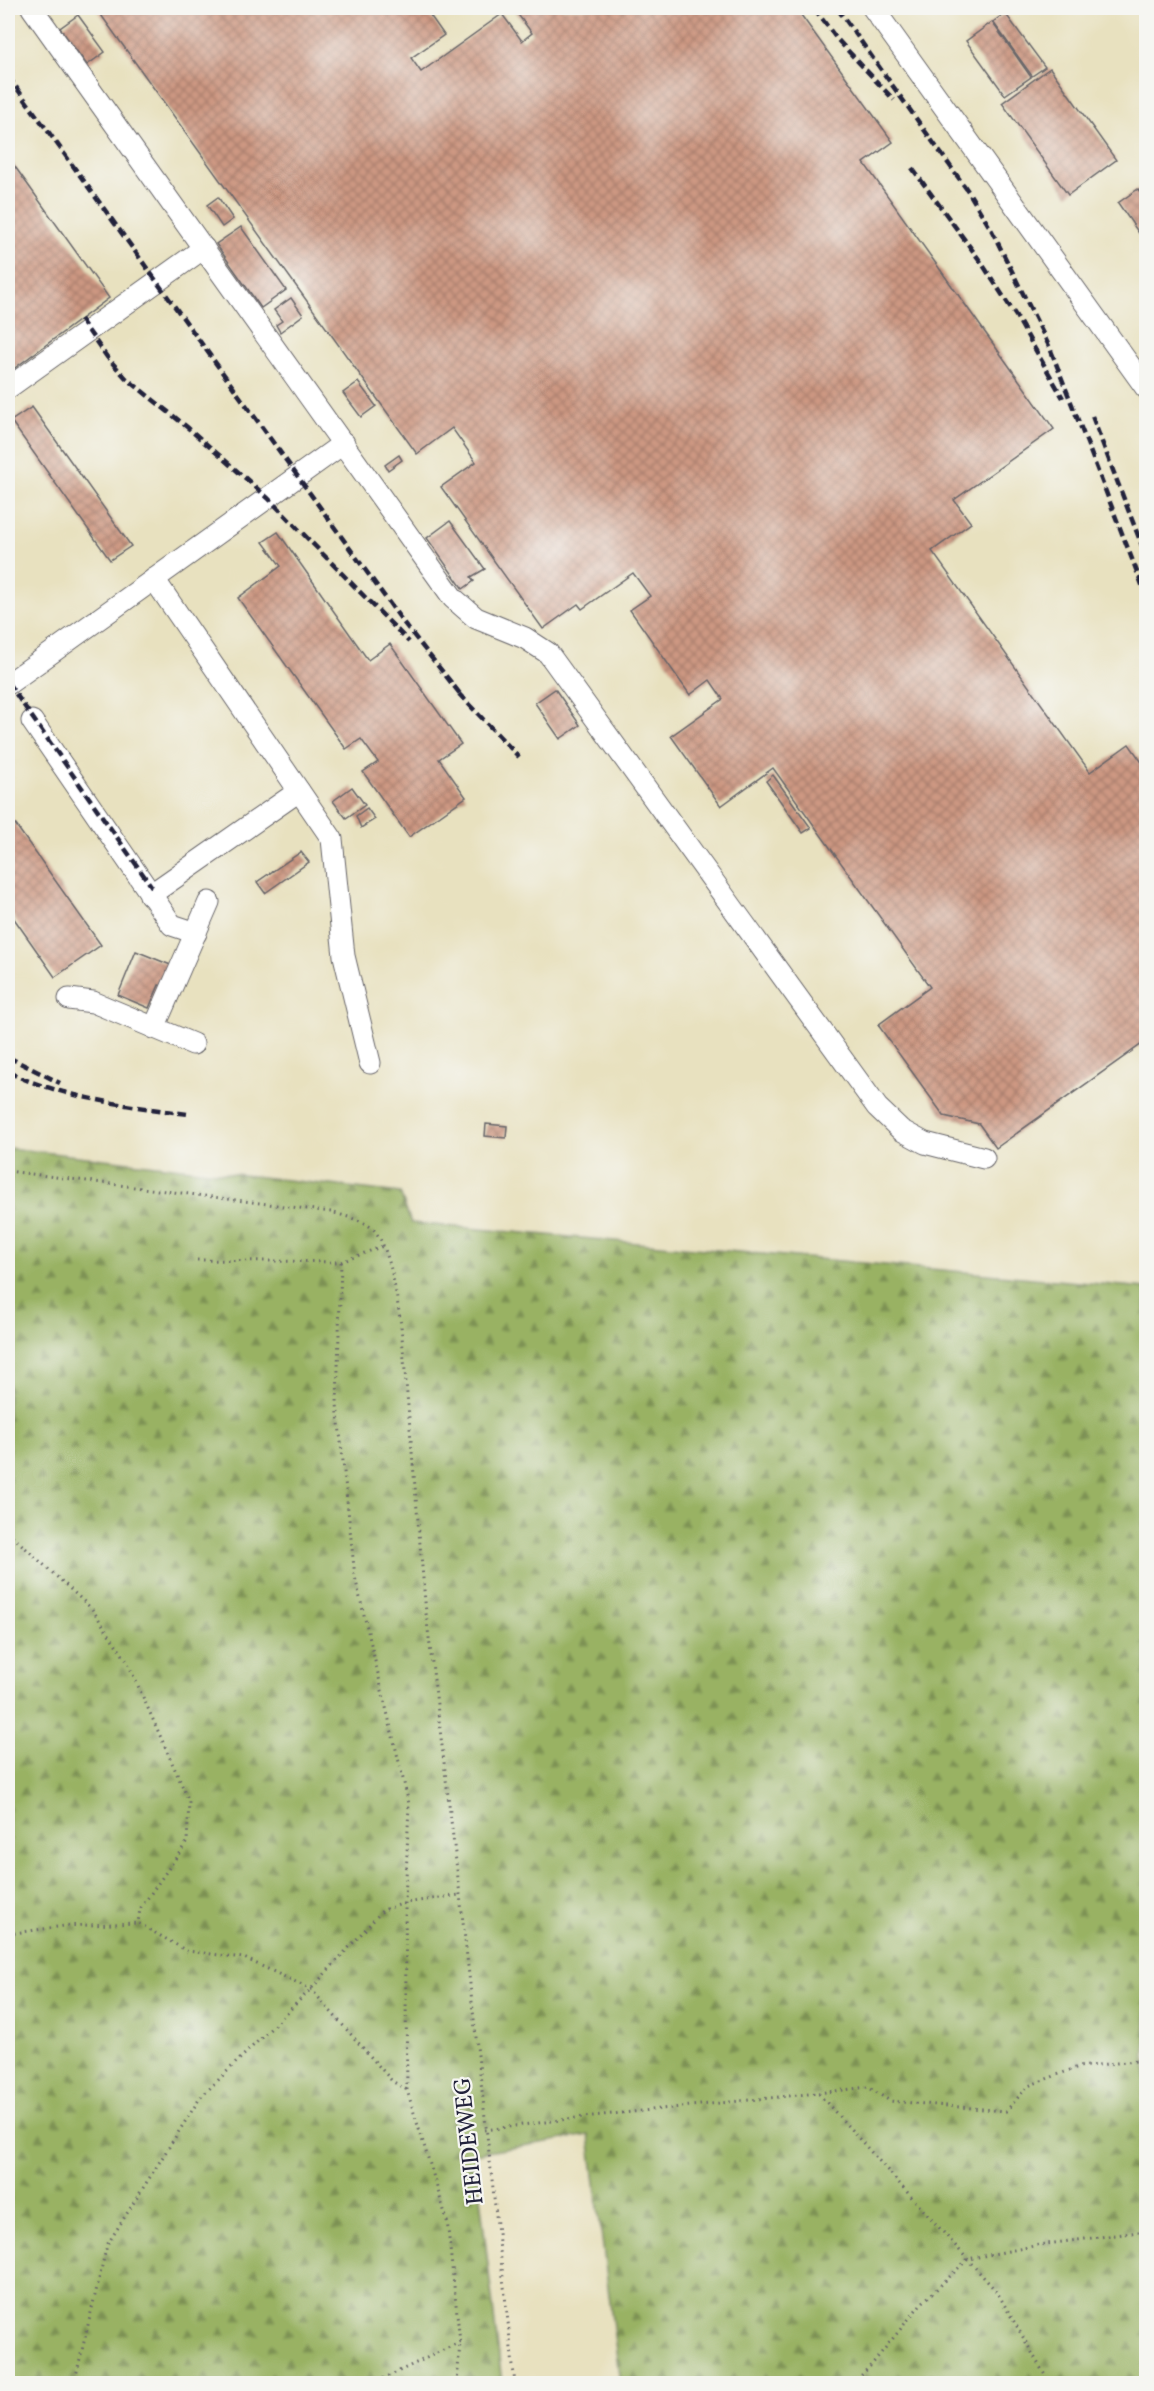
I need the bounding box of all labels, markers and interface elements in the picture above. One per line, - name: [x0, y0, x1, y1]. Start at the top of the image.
- street label: HEIDEWEG: [446, 2075, 494, 2207]

